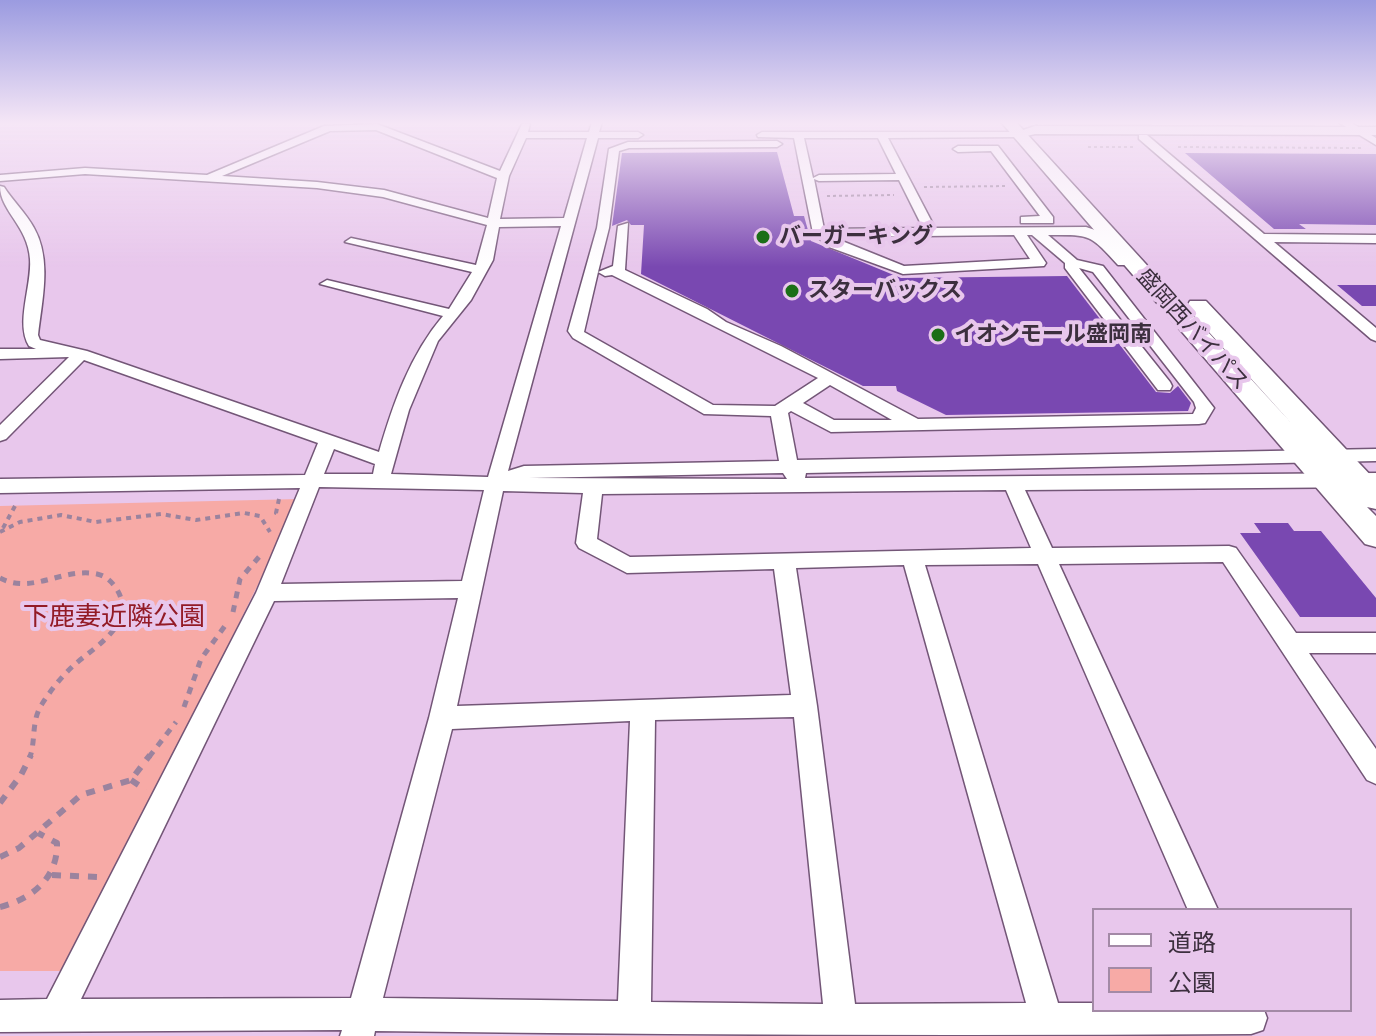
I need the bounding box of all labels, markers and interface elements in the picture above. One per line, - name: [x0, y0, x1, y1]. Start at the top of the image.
- place label: バーガーキング: [779, 224, 933, 250]
- marker: バーガーキング: [754, 228, 772, 246]
- street label: 盛岡西バイパス: [1131, 264, 1253, 396]
- place label: スターバックス: [808, 278, 962, 304]
- marker: スターバックス: [783, 282, 801, 300]
- place label: イオンモール盛岡南: [954, 322, 1152, 348]
- marker: イオンモール盛岡南: [929, 326, 947, 344]
- park label: 下鹿妻近隣公園: [23, 602, 205, 634]
- legend: [1092, 908, 1352, 1012]
- text: 道路: [1168, 927, 1216, 958]
- text: 公園: [1168, 967, 1216, 998]

